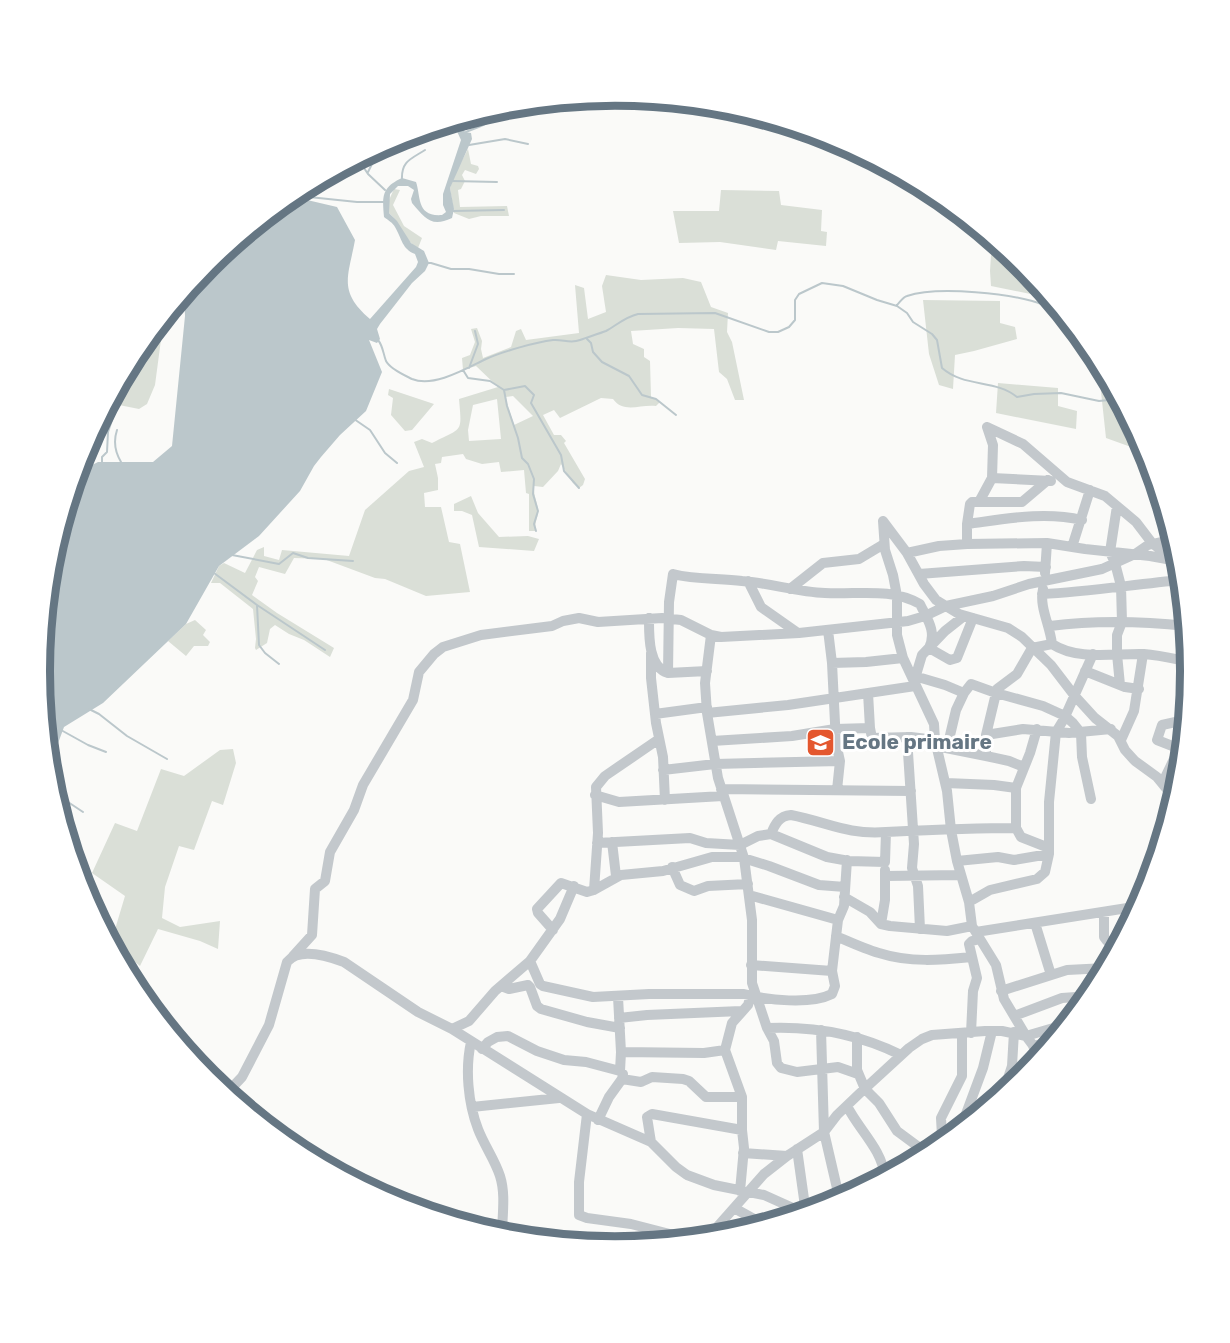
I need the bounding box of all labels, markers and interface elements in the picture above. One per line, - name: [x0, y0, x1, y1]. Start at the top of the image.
- school or university icon: Ecole primaire: [805, 726, 837, 758]
- place label: Ecole primaire: [842, 729, 992, 754]

